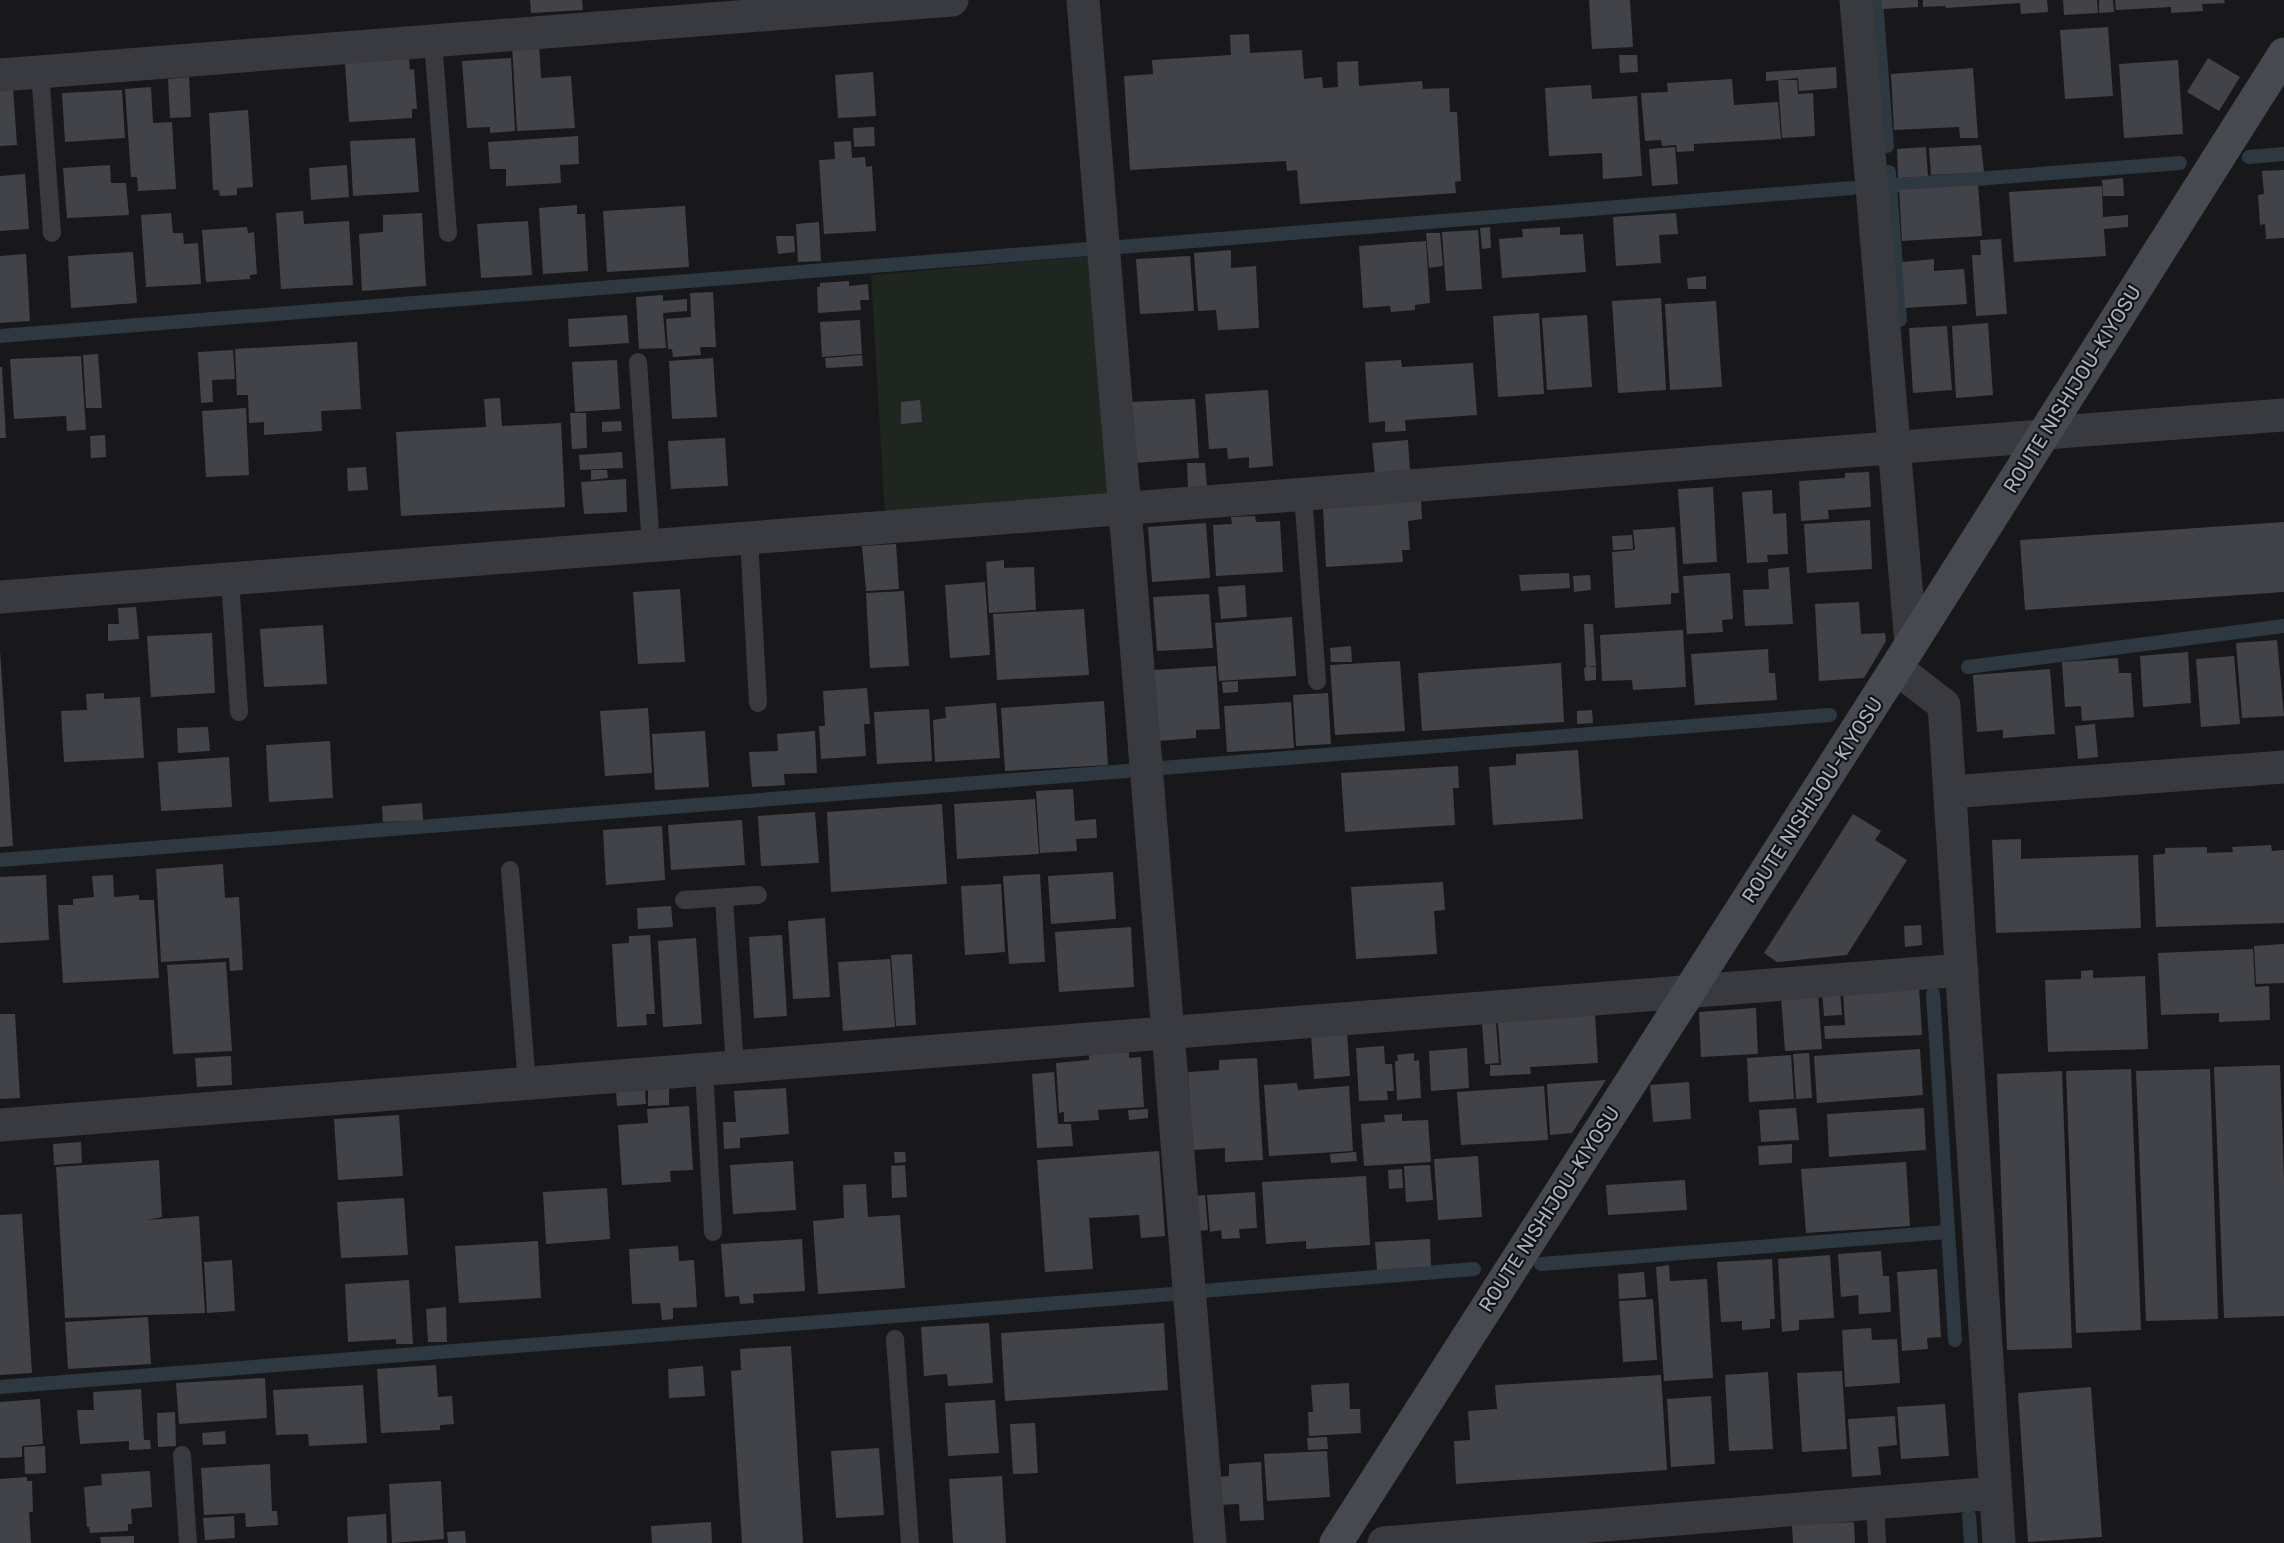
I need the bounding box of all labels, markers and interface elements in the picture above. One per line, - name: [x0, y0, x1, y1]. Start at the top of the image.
- street label: ROUTE NISHIJOU-KIYOSU: [1998, 281, 2146, 497]
- street label: ROUTE NISHIJOU-KIYOSU: [1737, 693, 1887, 907]
- street label: ROUTE NISHIJOU-KIYOSU: [1474, 1102, 1624, 1316]

